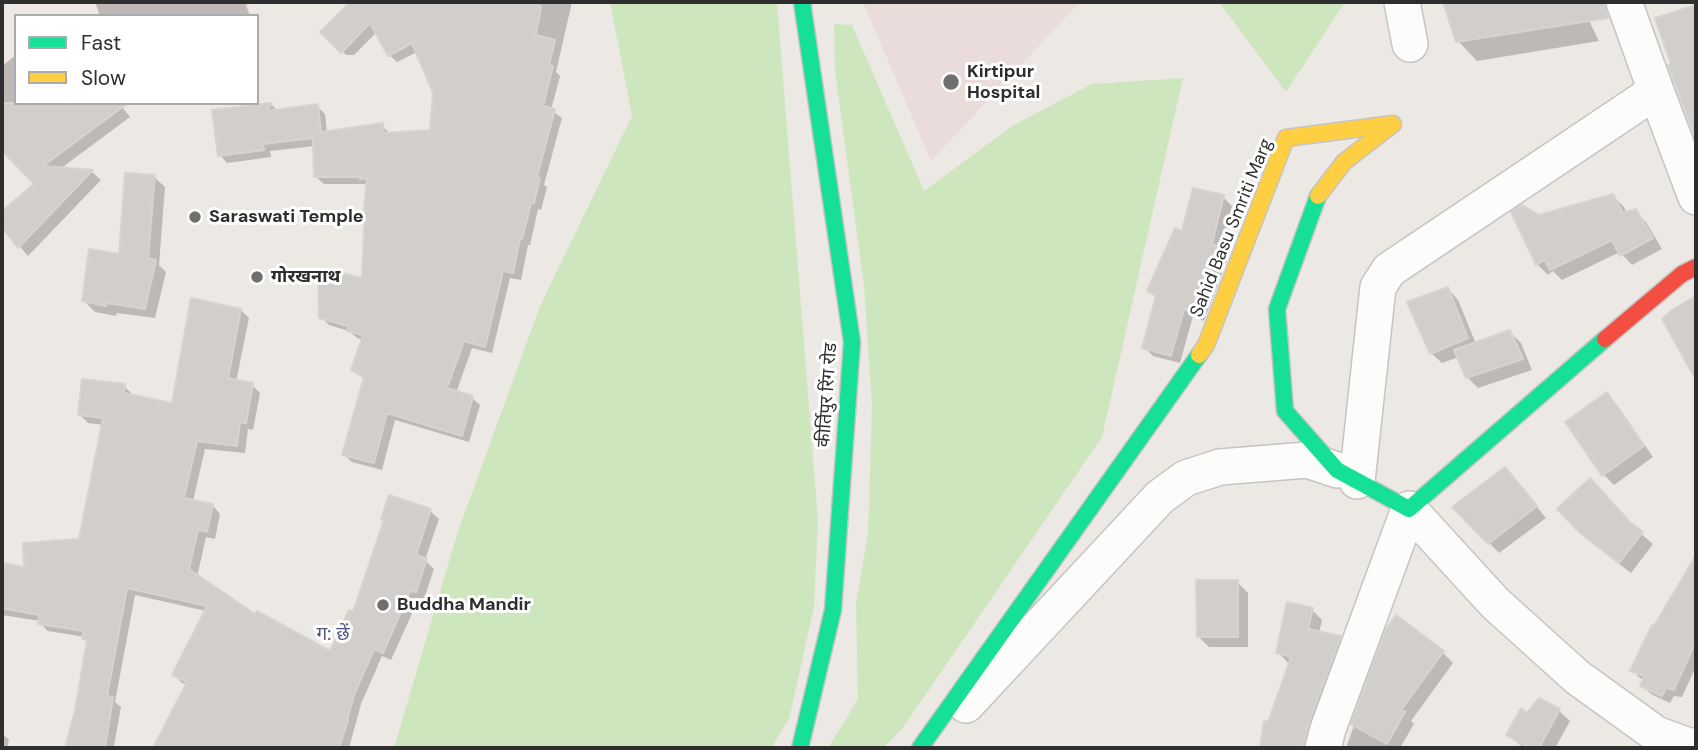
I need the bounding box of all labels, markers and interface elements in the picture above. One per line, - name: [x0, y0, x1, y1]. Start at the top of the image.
- legend: [14, 14, 259, 105]
- text: Fast: [81, 29, 121, 57]
- place label: Kirtipur Hospital: [967, 61, 1040, 104]
- text: Slow: [81, 64, 126, 92]
- marker: Kirtipur Hospital: [941, 72, 961, 92]
- street label: Sahid Basu Smriti Marg: [1186, 136, 1278, 320]
- place label: Saraswati Temple: [209, 206, 364, 228]
- marker: Saraswati Temple: [187, 209, 203, 225]
- place label: गोरखनाथ: [271, 266, 340, 288]
- marker: गोरखनाथ: [249, 269, 265, 285]
- street label: कीर्तिपुर रिंग रोड: [814, 342, 842, 448]
- place label: Buddha Mandir: [397, 594, 531, 616]
- marker: Buddha Mandir: [375, 597, 391, 613]
- district label: ग: छें: [317, 624, 349, 646]

